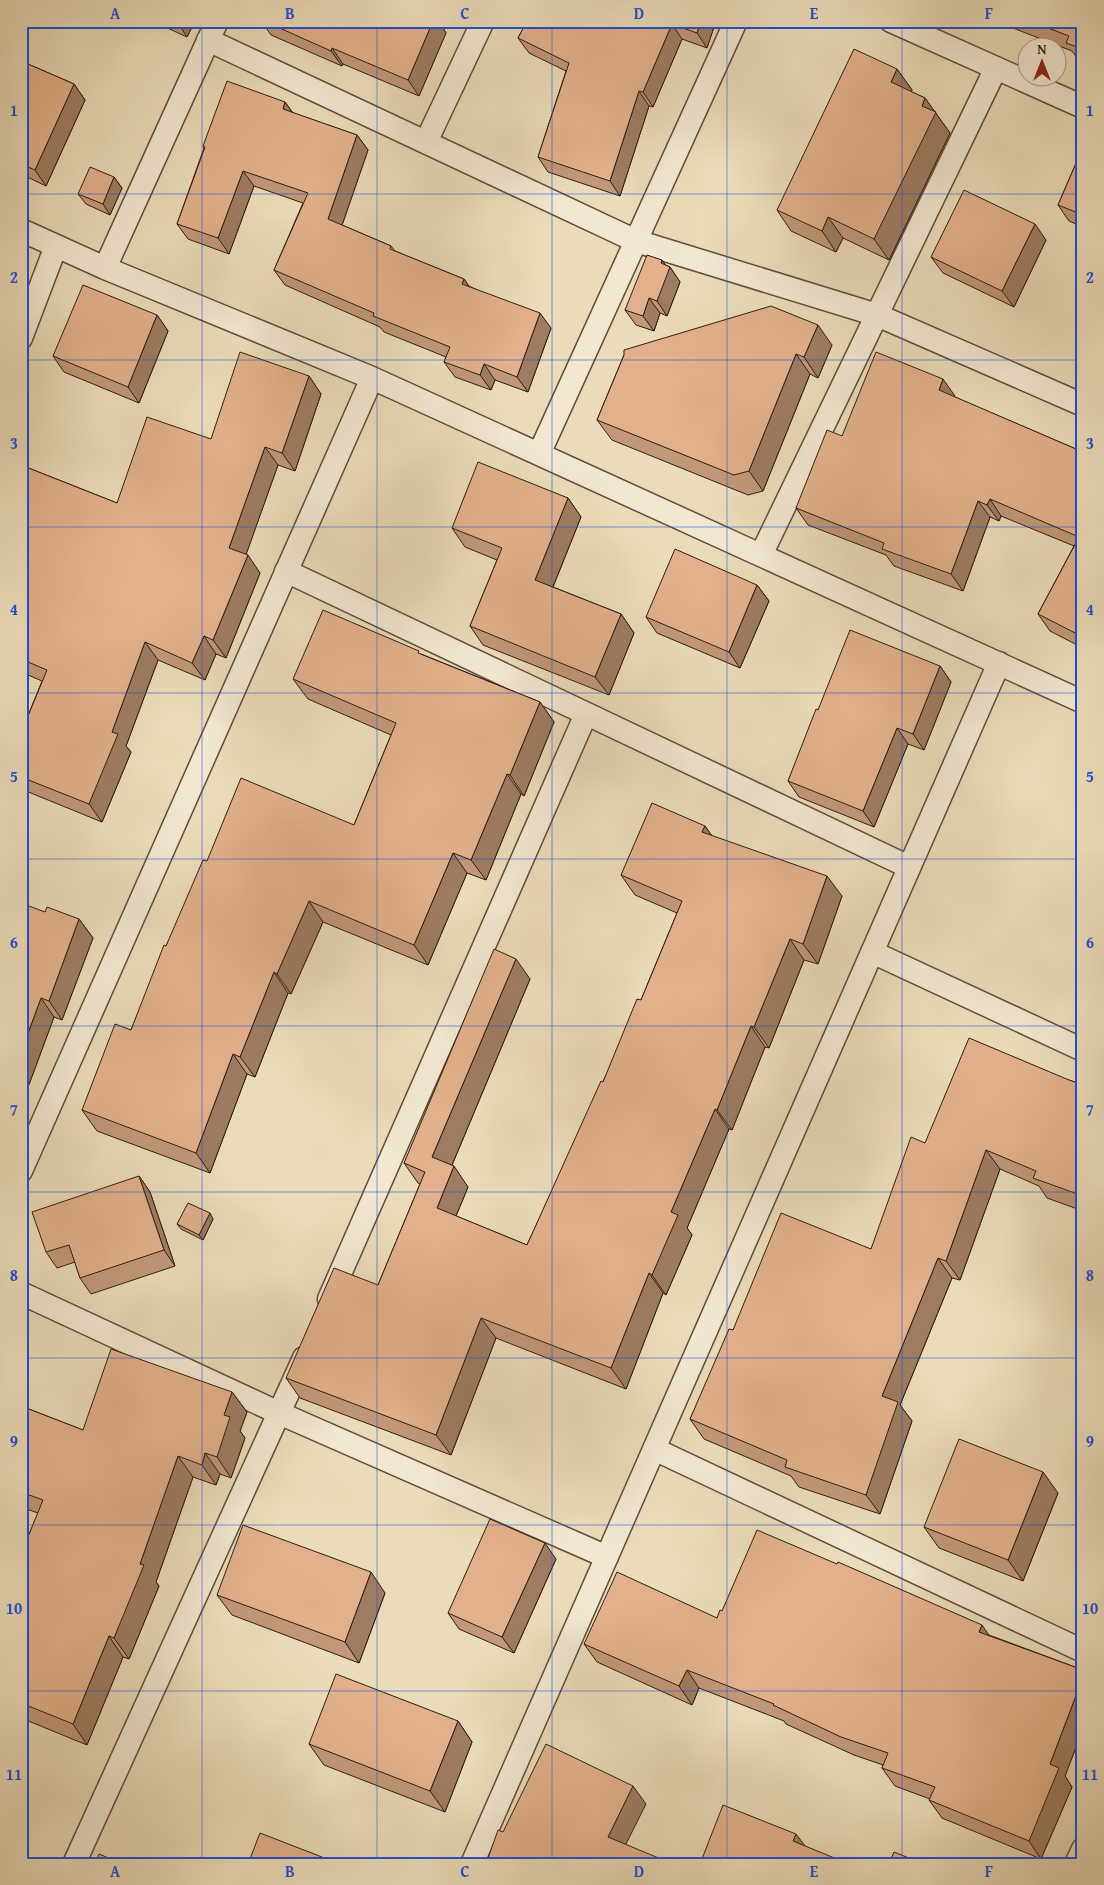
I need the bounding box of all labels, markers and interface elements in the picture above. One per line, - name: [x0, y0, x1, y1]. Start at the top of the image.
- text: A: [110, 1, 121, 25]
- text: B: [285, 1, 295, 25]
- text: C: [460, 1, 470, 25]
- text: D: [634, 1, 644, 25]
- text: E: [810, 1, 819, 25]
- text: F: [985, 1, 993, 25]
- north arrow: [1016, 38, 1066, 88]
- text: N: [1037, 39, 1047, 59]
- text: 1: [10, 98, 18, 122]
- text: 1: [1086, 98, 1094, 122]
- text: 2: [10, 265, 18, 289]
- text: 2: [1086, 265, 1094, 289]
- text: 3: [10, 431, 18, 455]
- text: 3: [1086, 431, 1094, 455]
- text: 4: [10, 597, 18, 621]
- text: 4: [1086, 597, 1094, 621]
- text: 5: [10, 764, 18, 788]
- text: 5: [1086, 764, 1094, 788]
- text: 6: [10, 930, 18, 954]
- text: 6: [1086, 930, 1094, 954]
- text: 7: [10, 1097, 18, 1121]
- text: 7: [1086, 1097, 1094, 1121]
- text: 8: [10, 1263, 18, 1287]
- text: 8: [1086, 1263, 1094, 1287]
- text: 9: [10, 1429, 18, 1453]
- text: 9: [1086, 1429, 1094, 1453]
- text: 10: [6, 1596, 22, 1620]
- text: 10: [1082, 1596, 1098, 1620]
- text: 11: [6, 1762, 22, 1786]
- text: 11: [1082, 1762, 1098, 1786]
- text: A: [110, 1859, 121, 1883]
- text: B: [285, 1859, 295, 1883]
- text: C: [460, 1859, 470, 1883]
- text: D: [634, 1859, 644, 1883]
- text: E: [810, 1859, 819, 1883]
- text: F: [985, 1859, 993, 1883]

